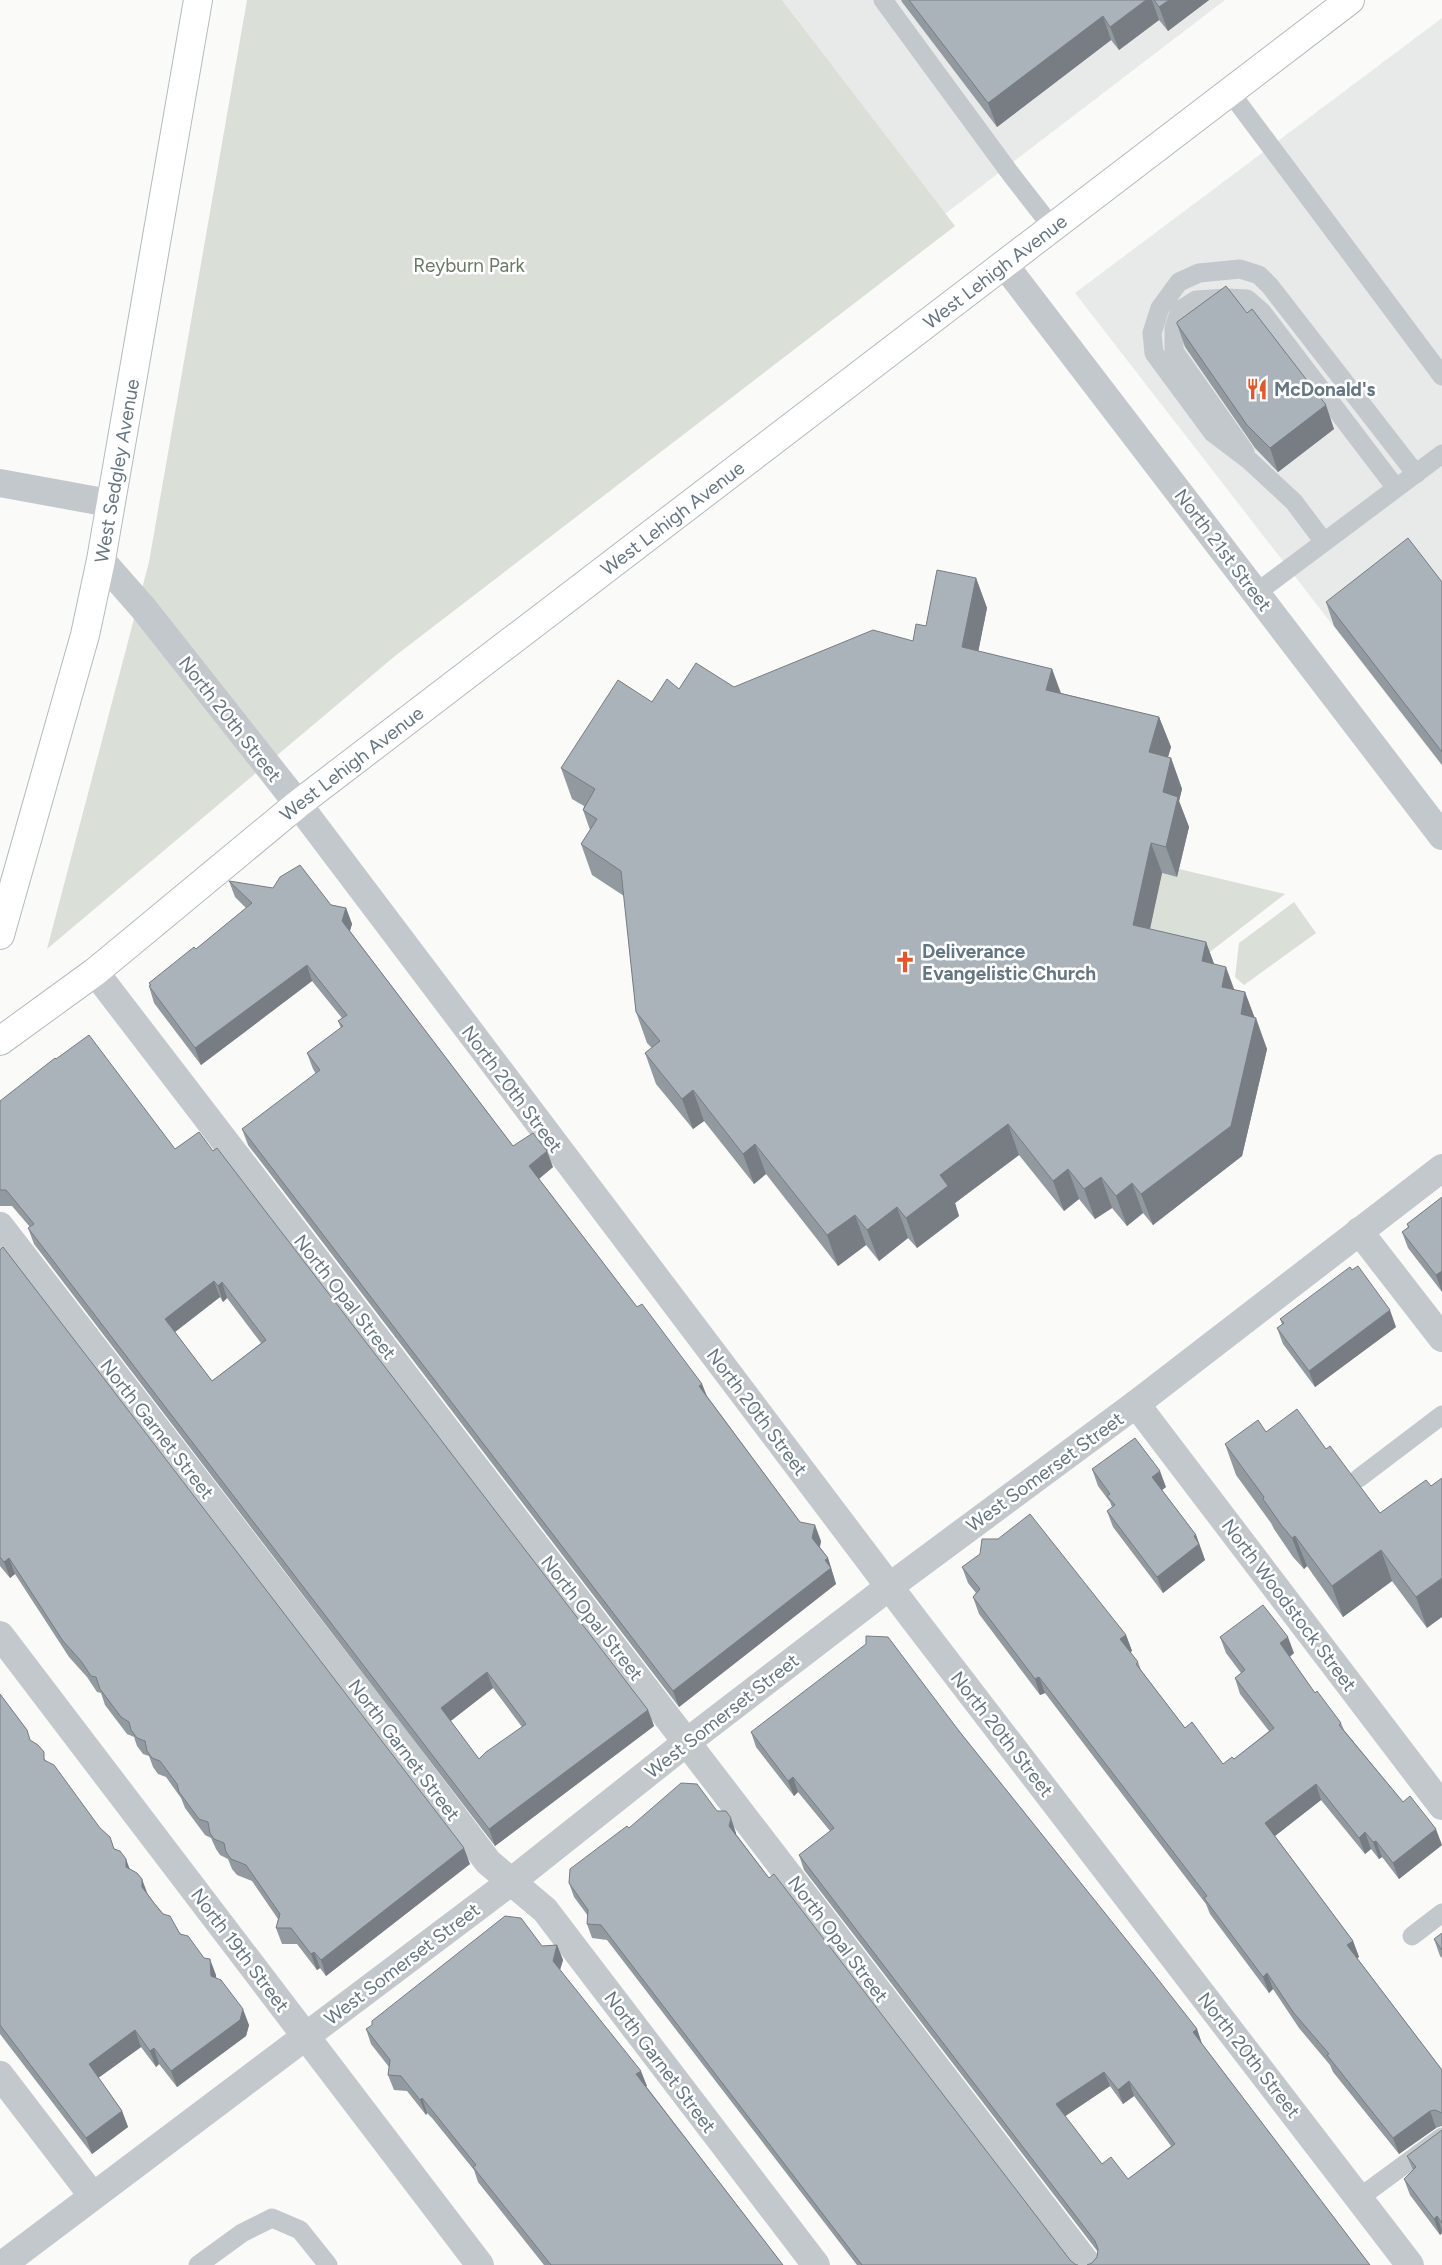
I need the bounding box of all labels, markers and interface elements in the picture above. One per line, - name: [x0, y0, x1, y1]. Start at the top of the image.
- street label: West Lehigh Avenue: [919, 209, 1071, 334]
- park label: Reyburn Park: [413, 254, 526, 277]
- restaurant icon: McDonald's: [1244, 376, 1270, 402]
- street label: West Sedgley Avenue: [89, 377, 144, 565]
- place label: McDonald's: [1274, 378, 1376, 401]
- street label: West Lehigh Avenue: [596, 456, 749, 580]
- street label: North 21st Street: [1170, 484, 1276, 616]
- street label: North 20th Street: [174, 652, 286, 786]
- street label: West Lehigh Avenue: [275, 701, 428, 826]
- place label: Deliverance Evangelistic Church: [922, 940, 1096, 985]
- church icon: Deliverance Evangelistic Church: [892, 949, 918, 975]
- street label: North 20th Street: [457, 1021, 567, 1157]
- street label: North Opal Street: [289, 1230, 401, 1364]
- street label: North 20th Street: [702, 1344, 812, 1480]
- street label: North Garnet Street: [95, 1354, 219, 1504]
- street label: West Somerset Street: [962, 1407, 1128, 1537]
- street label: North Woodstock Street: [1217, 1514, 1361, 1696]
- street label: North Opal Street: [536, 1551, 648, 1685]
- street label: West Somerset Street: [641, 1649, 803, 1783]
- street label: North 20th Street: [946, 1667, 1058, 1801]
- street label: North Garnet Street: [343, 1675, 465, 1825]
- street label: North Opal Street: [783, 1871, 893, 2007]
- street label: North 19th Street: [186, 1884, 294, 2016]
- street label: West Somerset Street: [320, 1898, 484, 2030]
- street label: North Garnet Street: [599, 1987, 721, 2137]
- street label: North 20th Street: [1193, 1988, 1305, 2122]

